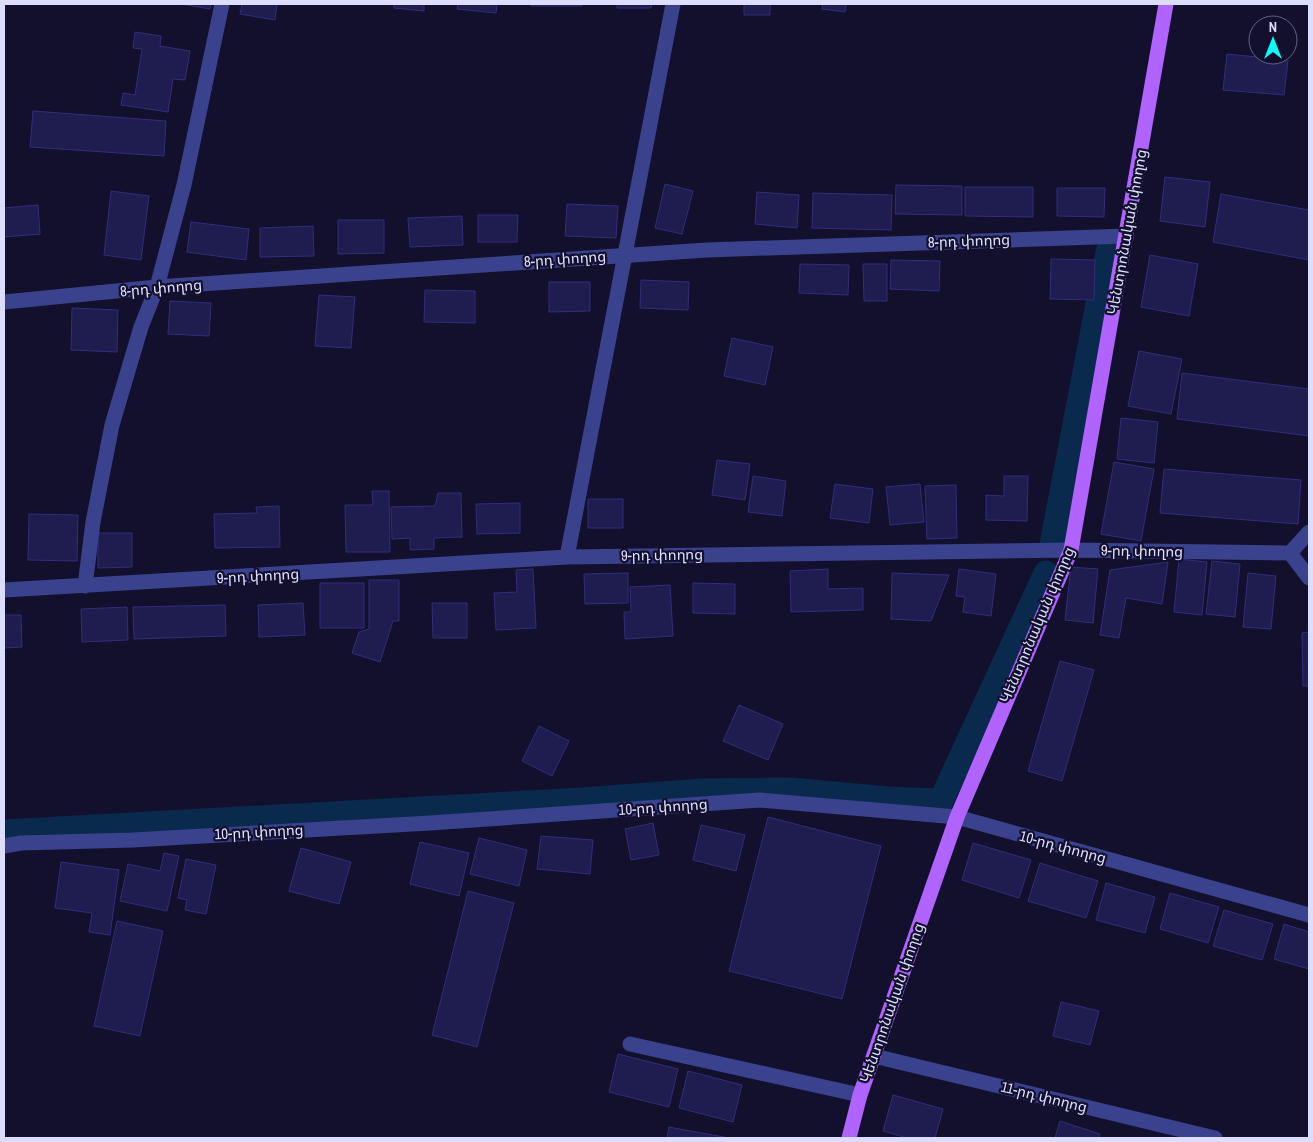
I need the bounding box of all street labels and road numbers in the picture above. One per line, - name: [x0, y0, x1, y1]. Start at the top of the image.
- street label: Կենտրոնական փողոց: [1102, 147, 1151, 316]
- street label: 8-րդ փողոց: [927, 229, 1011, 252]
- street label: 8-րդ փողոց: [523, 245, 607, 272]
- street label: 8-րդ փողոց: [119, 273, 203, 302]
- street label: 9-րդ փողոց: [1101, 539, 1183, 562]
- street label: 9-րդ փողոց: [621, 543, 703, 566]
- street label: Կենտրոնական փողոց: [994, 543, 1079, 706]
- street label: 9-րդ փողոց: [216, 563, 300, 588]
- street label: 10-րդ փողոց: [618, 793, 708, 820]
- street label: 10-րդ փողոց: [214, 819, 304, 844]
- street label: 10-րդ փողոց: [1017, 825, 1109, 868]
- street label: Կենտրոնական փողոց: [854, 920, 929, 1086]
- street label: 11-րդ փողոց: [999, 1076, 1090, 1117]

